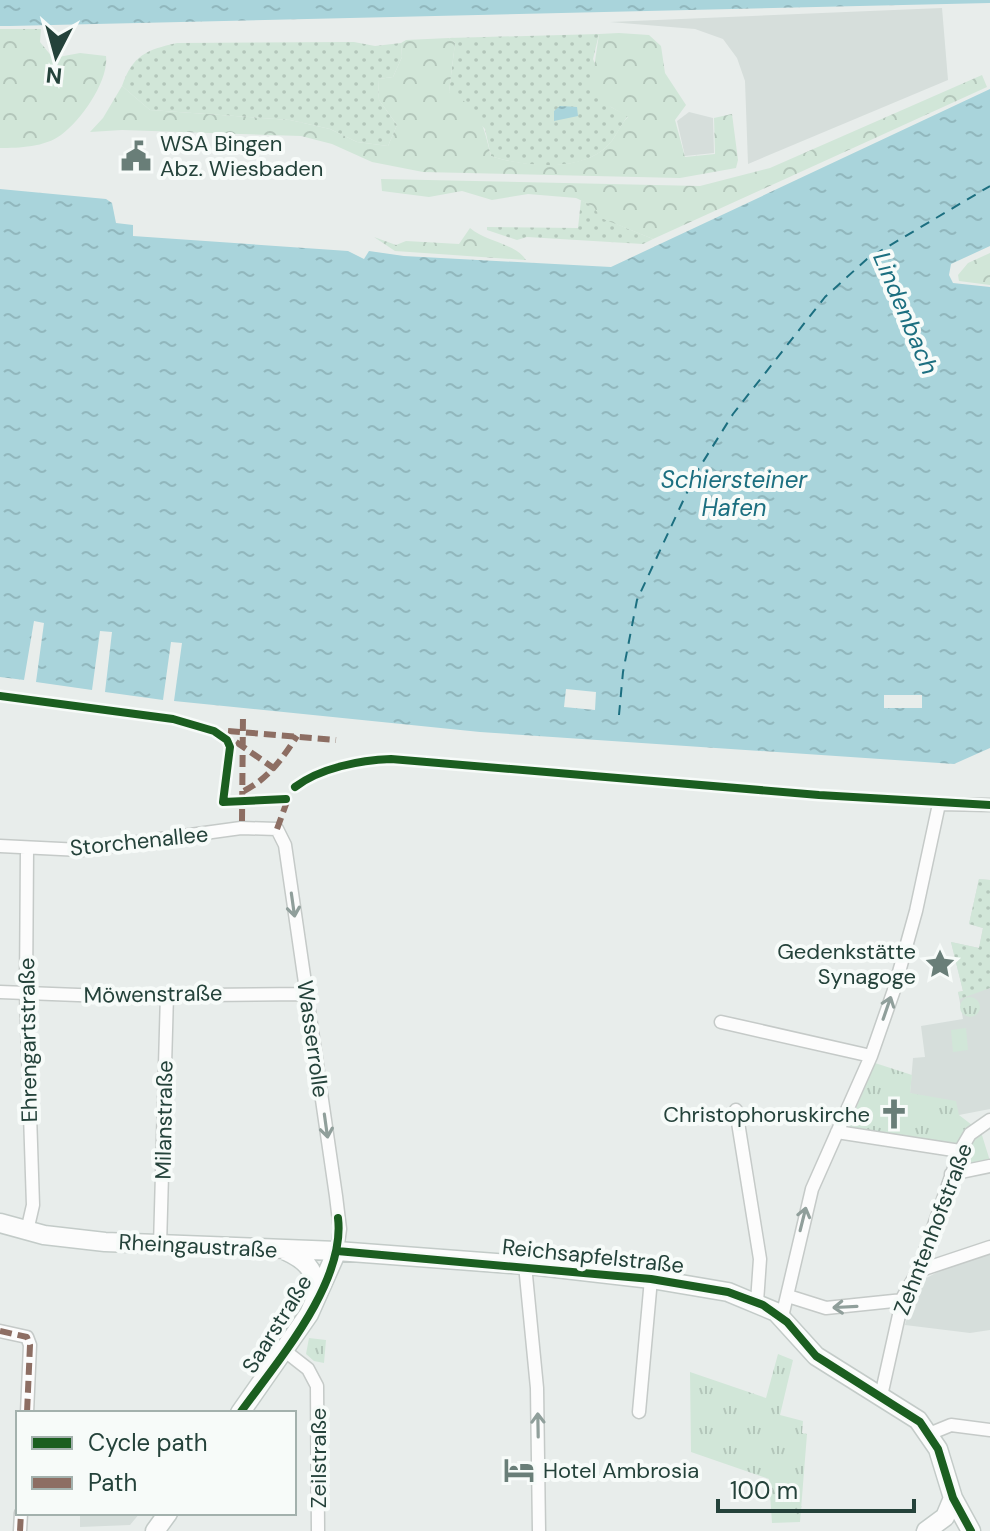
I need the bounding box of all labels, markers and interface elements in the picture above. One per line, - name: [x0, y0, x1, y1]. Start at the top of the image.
- north arrow: [16, 16, 96, 96]
- text: N: [44, 60, 63, 91]
- place label: WSA Bingen Abz. Wiesbaden: [160, 129, 323, 183]
- public building icon: WSA Bingen Abz. Wiesbaden: [119, 139, 153, 173]
- water label: Lindenbach: [866, 247, 946, 379]
- water label: Schiersteiner Hafen: [661, 464, 808, 523]
- street label: Storchenallee: [68, 819, 210, 863]
- one-way arrow: [286, 892, 301, 917]
- place label: Gedenkstätte Synagoge: [777, 937, 916, 991]
- place icon: Gedenkstätte Synagoge: [923, 947, 957, 981]
- street label: Ehrengartstraße: [12, 957, 44, 1123]
- street label: Möwenstraße: [83, 978, 223, 1010]
- street label: Wasserrolle: [290, 979, 336, 1099]
- one-way arrow: [881, 996, 896, 1021]
- street label: Milanstraße: [148, 1060, 180, 1180]
- church icon: Christophoruskirche: [877, 1097, 911, 1131]
- place label: Christophoruskirche: [663, 1100, 870, 1129]
- one-way arrow: [319, 1113, 334, 1138]
- street label: Zehntenhofstraße: [887, 1139, 979, 1319]
- one-way arrow: [796, 1207, 811, 1233]
- street label: Rheingaustraße: [118, 1227, 278, 1265]
- street label: Reichsapfelstraße: [501, 1232, 685, 1280]
- street label: Saarstraße: [235, 1269, 319, 1379]
- one-way arrow: [832, 1300, 859, 1315]
- street label: Zeilstraße: [304, 1408, 333, 1508]
- legend: [16, 1411, 296, 1515]
- one-way arrow: [530, 1412, 546, 1439]
- text: Cycle path: [88, 1427, 207, 1458]
- hotel icon: Hotel Ambrosia: [502, 1453, 536, 1487]
- place label: Hotel Ambrosia: [543, 1456, 699, 1485]
- scale bar: [718, 1463, 914, 1513]
- text: Path: [88, 1467, 137, 1498]
- text: 100 m: [730, 1475, 798, 1506]

